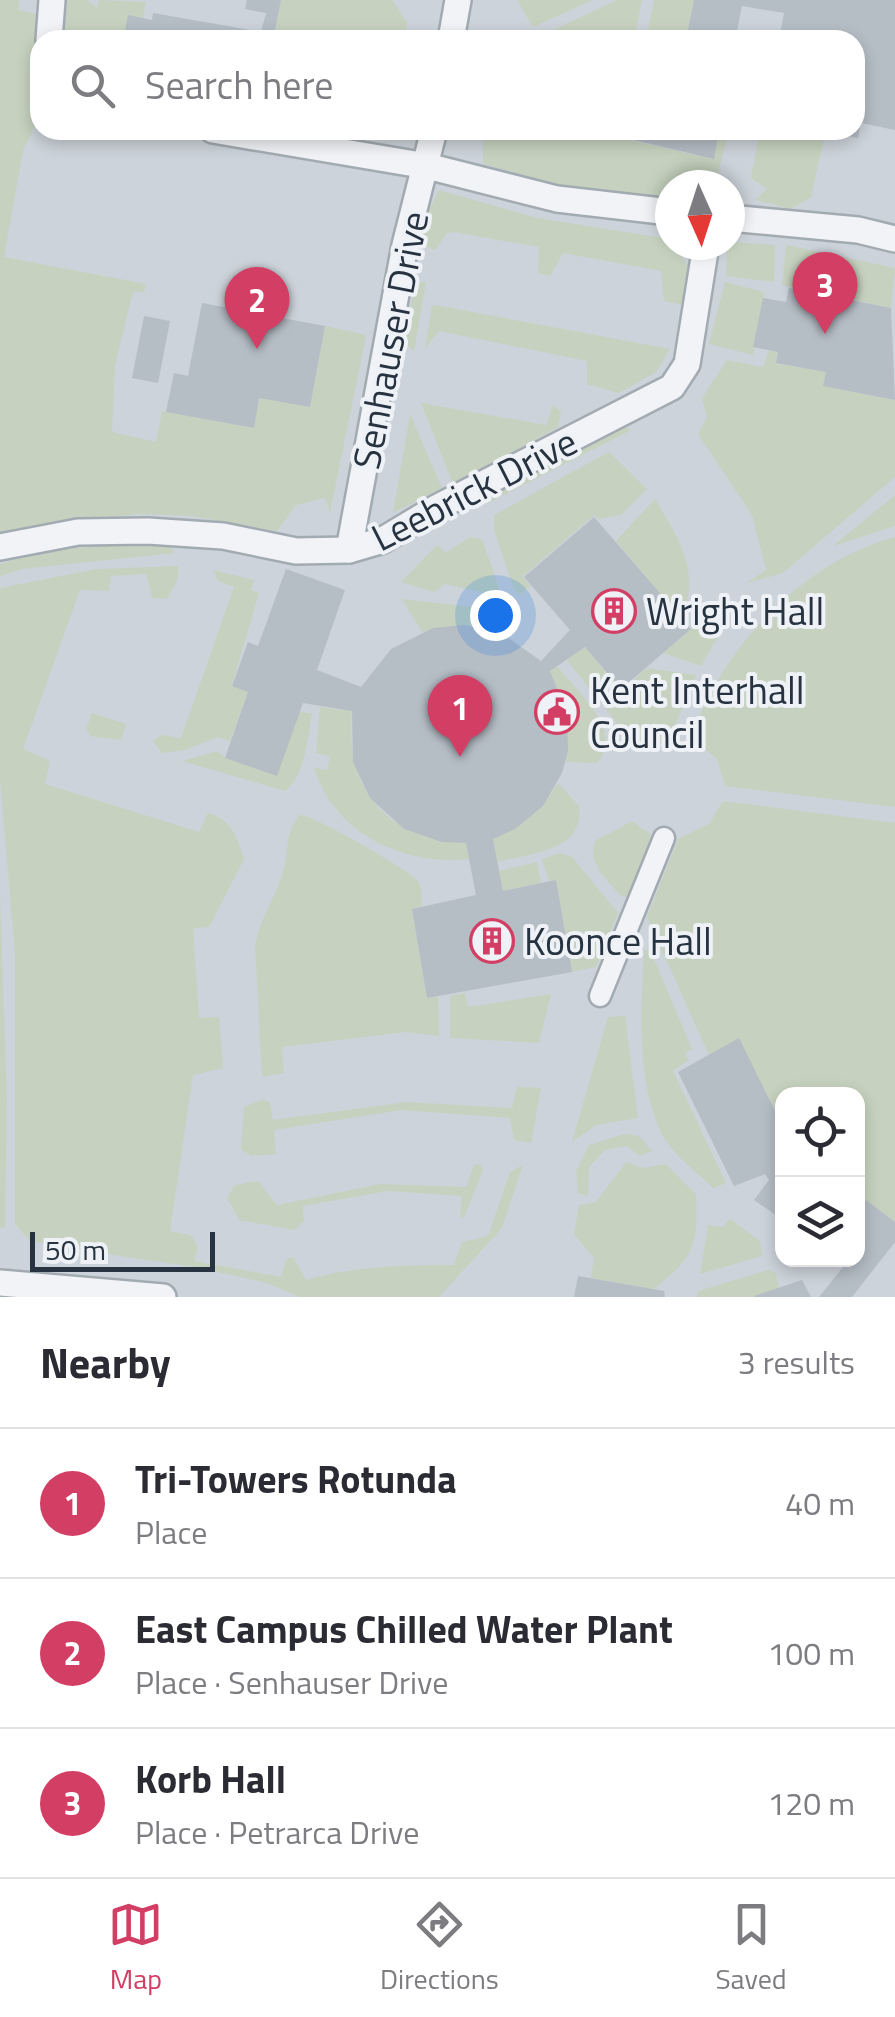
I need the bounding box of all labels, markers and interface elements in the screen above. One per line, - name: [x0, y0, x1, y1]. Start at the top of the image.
- search box: [30, 30, 865, 140]
- text: Search here: [145, 56, 333, 114]
- icon: search: [65, 58, 120, 113]
- north arrow: [655, 170, 745, 260]
- street label: Senhauser Drive: [337, 206, 443, 474]
- pin: 3: [792, 252, 858, 334]
- pin: 2: [224, 266, 290, 349]
- street label: Leebrick Drive: [361, 412, 587, 566]
- place label: Wright Hall: [646, 582, 824, 640]
- building icon: Wright Hall: [591, 588, 637, 634]
- your location: [470, 590, 521, 641]
- place label: Kent Interhall Council: [590, 661, 805, 763]
- pin: 1: [428, 674, 492, 757]
- public building icon: Kent Interhall Council: [534, 689, 580, 735]
- place label: Koonce Hall: [524, 912, 712, 970]
- building icon: Koonce Hall: [469, 918, 515, 964]
- map controls: [775, 1087, 865, 1267]
- button: locate: [775, 1087, 865, 1177]
- button: layers: [775, 1177, 865, 1267]
- scale bar: [30, 1227, 215, 1272]
- text: 50 m: [45, 1228, 106, 1271]
- text: Nearby: [40, 1330, 171, 1394]
- text: 3 results: [738, 1338, 855, 1386]
- text: Tri-Towers Rotunda: [135, 1450, 457, 1508]
- text: 1: [64, 1479, 81, 1527]
- text: 40 m: [785, 1479, 855, 1527]
- text: Place: [135, 1508, 207, 1556]
- text: East Campus Chilled Water Plant: [135, 1600, 673, 1658]
- text: 2: [64, 1629, 81, 1677]
- text: 100 m: [767, 1629, 855, 1677]
- text: Place · Senhauser Drive: [135, 1658, 448, 1706]
- text: Korb Hall: [135, 1750, 286, 1808]
- text: 3: [64, 1779, 81, 1827]
- text: 120 m: [767, 1779, 855, 1827]
- text: Place · Petrarca Drive: [135, 1808, 419, 1856]
- tab: Map: [108, 1897, 163, 2000]
- tab: Directions: [380, 1897, 499, 2000]
- tab: Saved: [715, 1897, 787, 2000]

